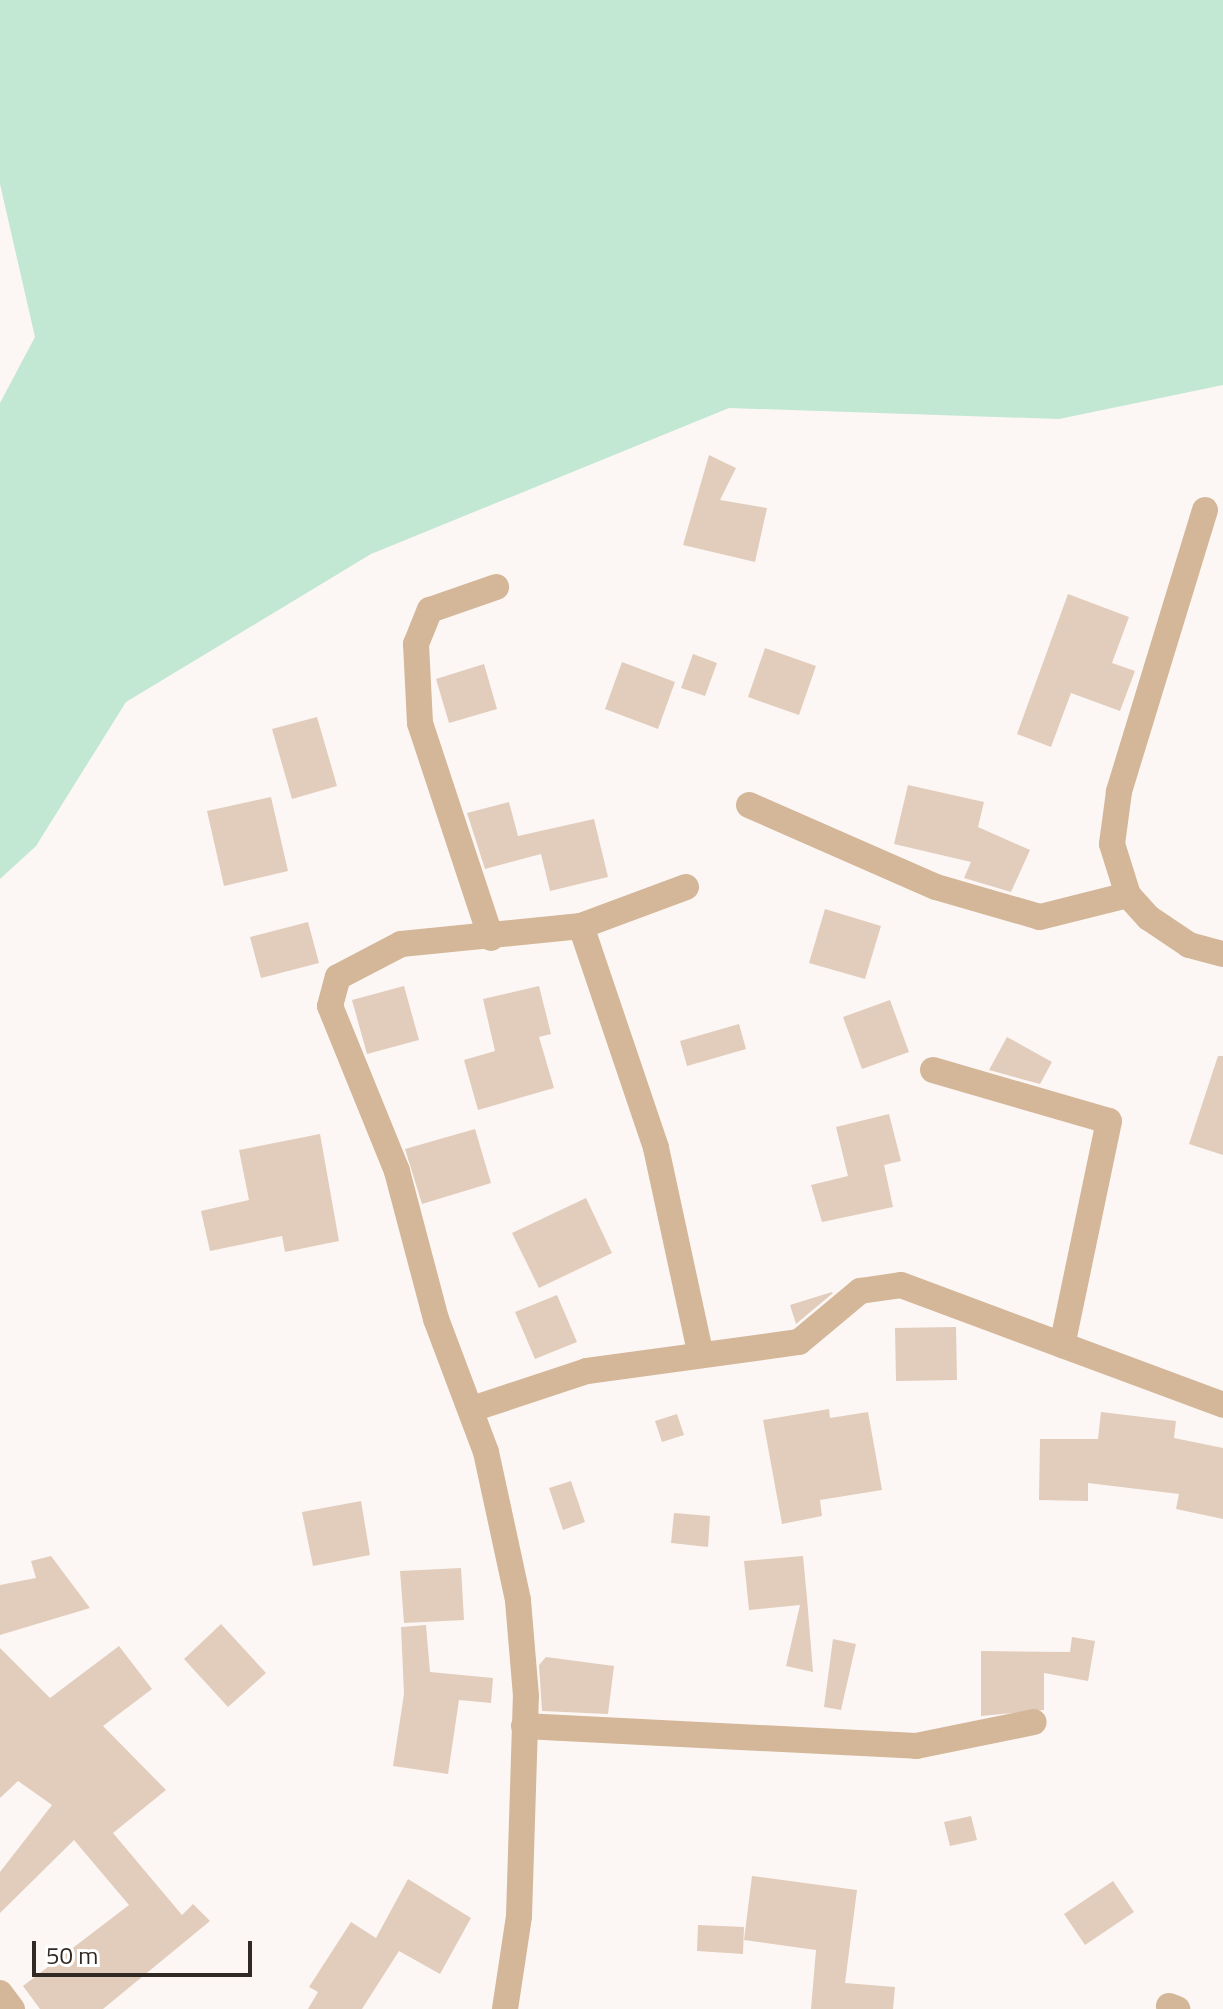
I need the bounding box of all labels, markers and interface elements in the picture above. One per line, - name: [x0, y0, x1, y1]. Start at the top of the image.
- scale bar: [36, 1925, 256, 1975]
- text: 50 m: [46, 1937, 98, 1973]

